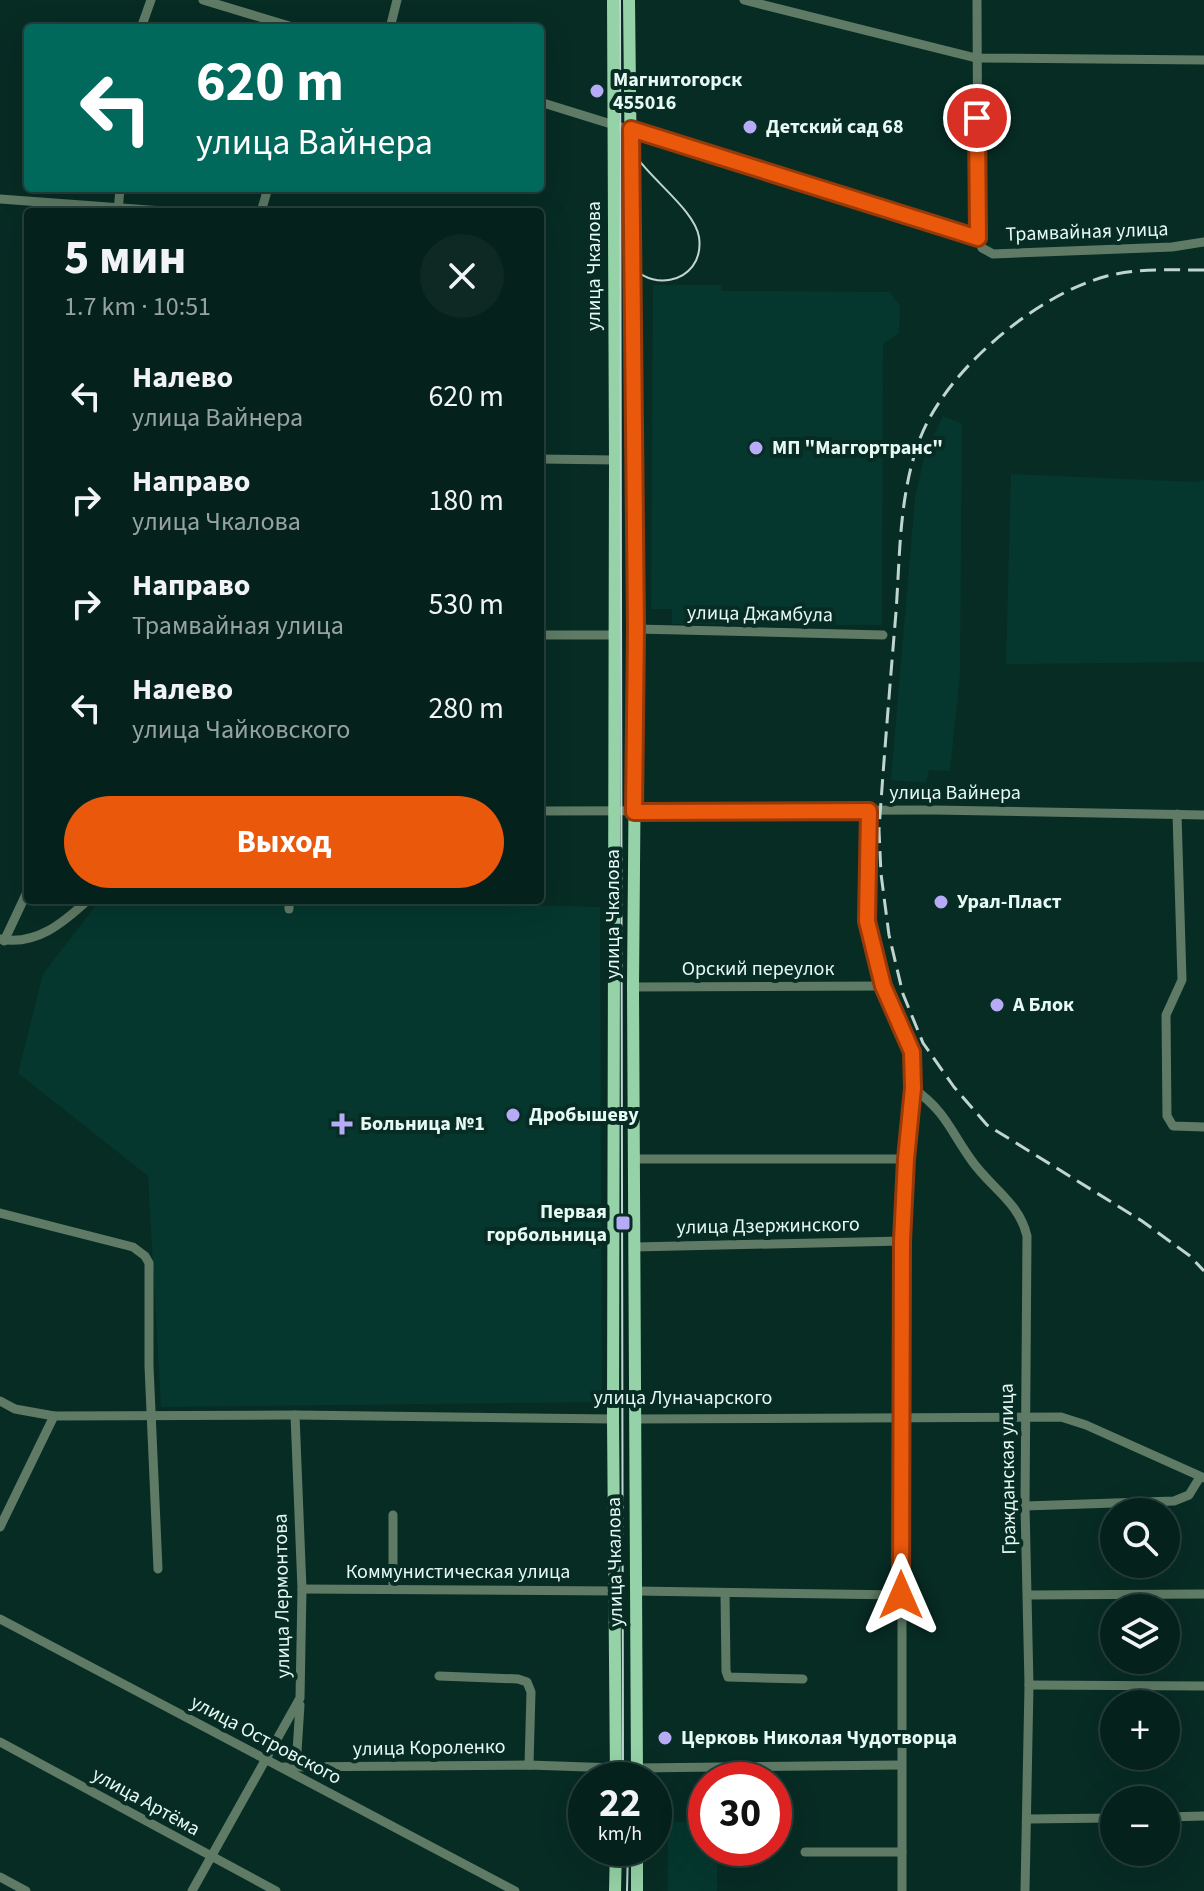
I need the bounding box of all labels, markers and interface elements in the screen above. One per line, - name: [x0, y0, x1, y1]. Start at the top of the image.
- text: 620 m: [196, 43, 344, 122]
- icon: left: [64, 56, 168, 160]
- place label: Магнитогорск 455016: [613, 66, 742, 117]
- marker: Магнитогорск 455016: [588, 82, 606, 100]
- pin: [943, 84, 1011, 152]
- icon: arrive: [955, 96, 999, 140]
- place label: Детский сад 68: [766, 113, 903, 141]
- text: улица Вайнера: [196, 117, 433, 168]
- marker: Детский сад 68: [741, 118, 759, 136]
- street label: улица Чкалова: [580, 201, 608, 331]
- street label: Трамвайная улица: [1005, 215, 1169, 249]
- text: 5 мин: [64, 224, 187, 292]
- button: close: [420, 234, 504, 318]
- text: 1.7 km · 10:51: [64, 288, 211, 325]
- text: Налево: [132, 356, 233, 399]
- icon: left: [64, 374, 108, 418]
- text: 620 m: [428, 375, 504, 418]
- text: улица Вайнера: [132, 399, 303, 436]
- place label: МП "Маггортранс": [772, 434, 943, 462]
- marker: МП "Маггортранс": [747, 439, 765, 457]
- text: Направо: [132, 460, 250, 503]
- icon: right: [64, 478, 108, 522]
- text: 180 m: [428, 479, 504, 522]
- text: улица Чкалова: [132, 503, 301, 540]
- text: Направо: [132, 564, 250, 607]
- icon: right: [64, 582, 108, 626]
- text: 530 m: [428, 583, 504, 626]
- street label: улица Джамбула: [687, 599, 833, 629]
- text: Трамвайная улица: [132, 607, 344, 644]
- text: Налево: [132, 668, 233, 711]
- icon: left: [64, 686, 108, 730]
- text: 280 m: [428, 687, 504, 730]
- text: улица Чайковского: [132, 711, 350, 748]
- street label: улица Вайнера: [889, 779, 1021, 807]
- button: Выход: [64, 796, 504, 888]
- street label: улица Чкалова: [599, 849, 627, 979]
- place label: Урал-Пласт: [957, 888, 1062, 916]
- marker: Урал-Пласт: [932, 893, 950, 911]
- street label: Орский переулок: [682, 955, 834, 983]
- place label: А Блок: [1012, 991, 1074, 1019]
- marker: А Блок: [988, 996, 1006, 1014]
- place label: Дробышеву: [529, 1101, 639, 1129]
- marker: Дробышеву: [504, 1106, 522, 1124]
- place label: Больница №1: [360, 1110, 485, 1138]
- marker: Больница №1: [331, 1113, 353, 1135]
- place label: Первая горбольница: [486, 1198, 607, 1249]
- street label: улица Дзержинского: [676, 1210, 860, 1242]
- marker: Первая горбольница: [614, 1214, 632, 1232]
- street label: Гражданская улица: [993, 1383, 1023, 1555]
- street label: улица Луначарского: [594, 1384, 772, 1412]
- street label: улица Чкалова: [600, 1497, 630, 1627]
- map controls: [1100, 1498, 1180, 1866]
- button: search: [1100, 1498, 1180, 1578]
- street label: улица Лермонтова: [267, 1513, 297, 1679]
- position arrow: [859, 1553, 943, 1637]
- street label: Коммунистическая улица: [346, 1558, 570, 1586]
- button: layers: [1100, 1594, 1180, 1674]
- street label: улица Островского: [185, 1688, 347, 1792]
- button: +: [1100, 1690, 1180, 1770]
- place label: Церковь Николая Чудотворца: [681, 1724, 957, 1752]
- marker: Церковь Николая Чудотворца: [656, 1729, 674, 1747]
- street label: улица Короленко: [352, 1733, 506, 1763]
- street label: улица Артёма: [87, 1761, 205, 1843]
- speed limit sign: 30: [688, 1762, 792, 1866]
- text: 22: [599, 1775, 641, 1832]
- button: −: [1100, 1786, 1180, 1866]
- text: km/h: [598, 1820, 642, 1848]

